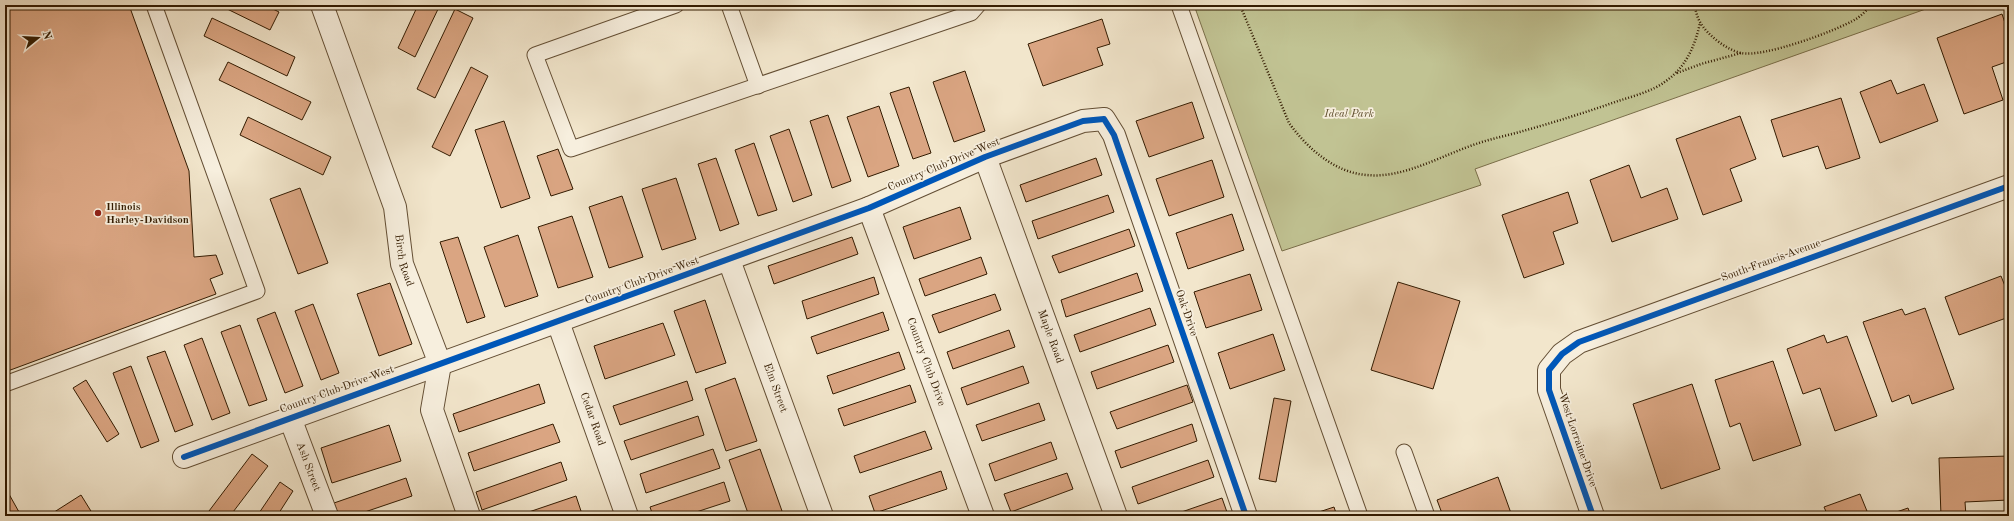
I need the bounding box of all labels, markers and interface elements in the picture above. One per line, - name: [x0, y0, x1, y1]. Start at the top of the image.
- north arrow: [18, 18, 58, 58]
- text: N: [40, 30, 53, 42]
- park label: Ideal Park: [1323, 109, 1374, 120]
- street label: Country Club Drive West: [886, 136, 1002, 194]
- place label: Illinois Harley-Davidson: [106, 202, 189, 226]
- marker: Illinois Harley-Davidson: [93, 208, 103, 218]
- street label: Birch Road: [393, 234, 416, 288]
- street label: South Francis Avenue: [1720, 238, 1822, 284]
- street label: Country Club Drive West: [583, 255, 701, 307]
- street label: Oak Drive: [1173, 288, 1199, 338]
- street label: Maple Road: [1036, 308, 1065, 365]
- street label: Country Club Drive: [905, 316, 947, 408]
- street label: Elm Street: [761, 362, 789, 414]
- street label: Country Club Drive West: [278, 364, 396, 416]
- street label: Cedar Road: [578, 391, 607, 447]
- street label: West Lorraine Drive: [1556, 392, 1598, 488]
- street label: Ash Street: [294, 441, 323, 493]

